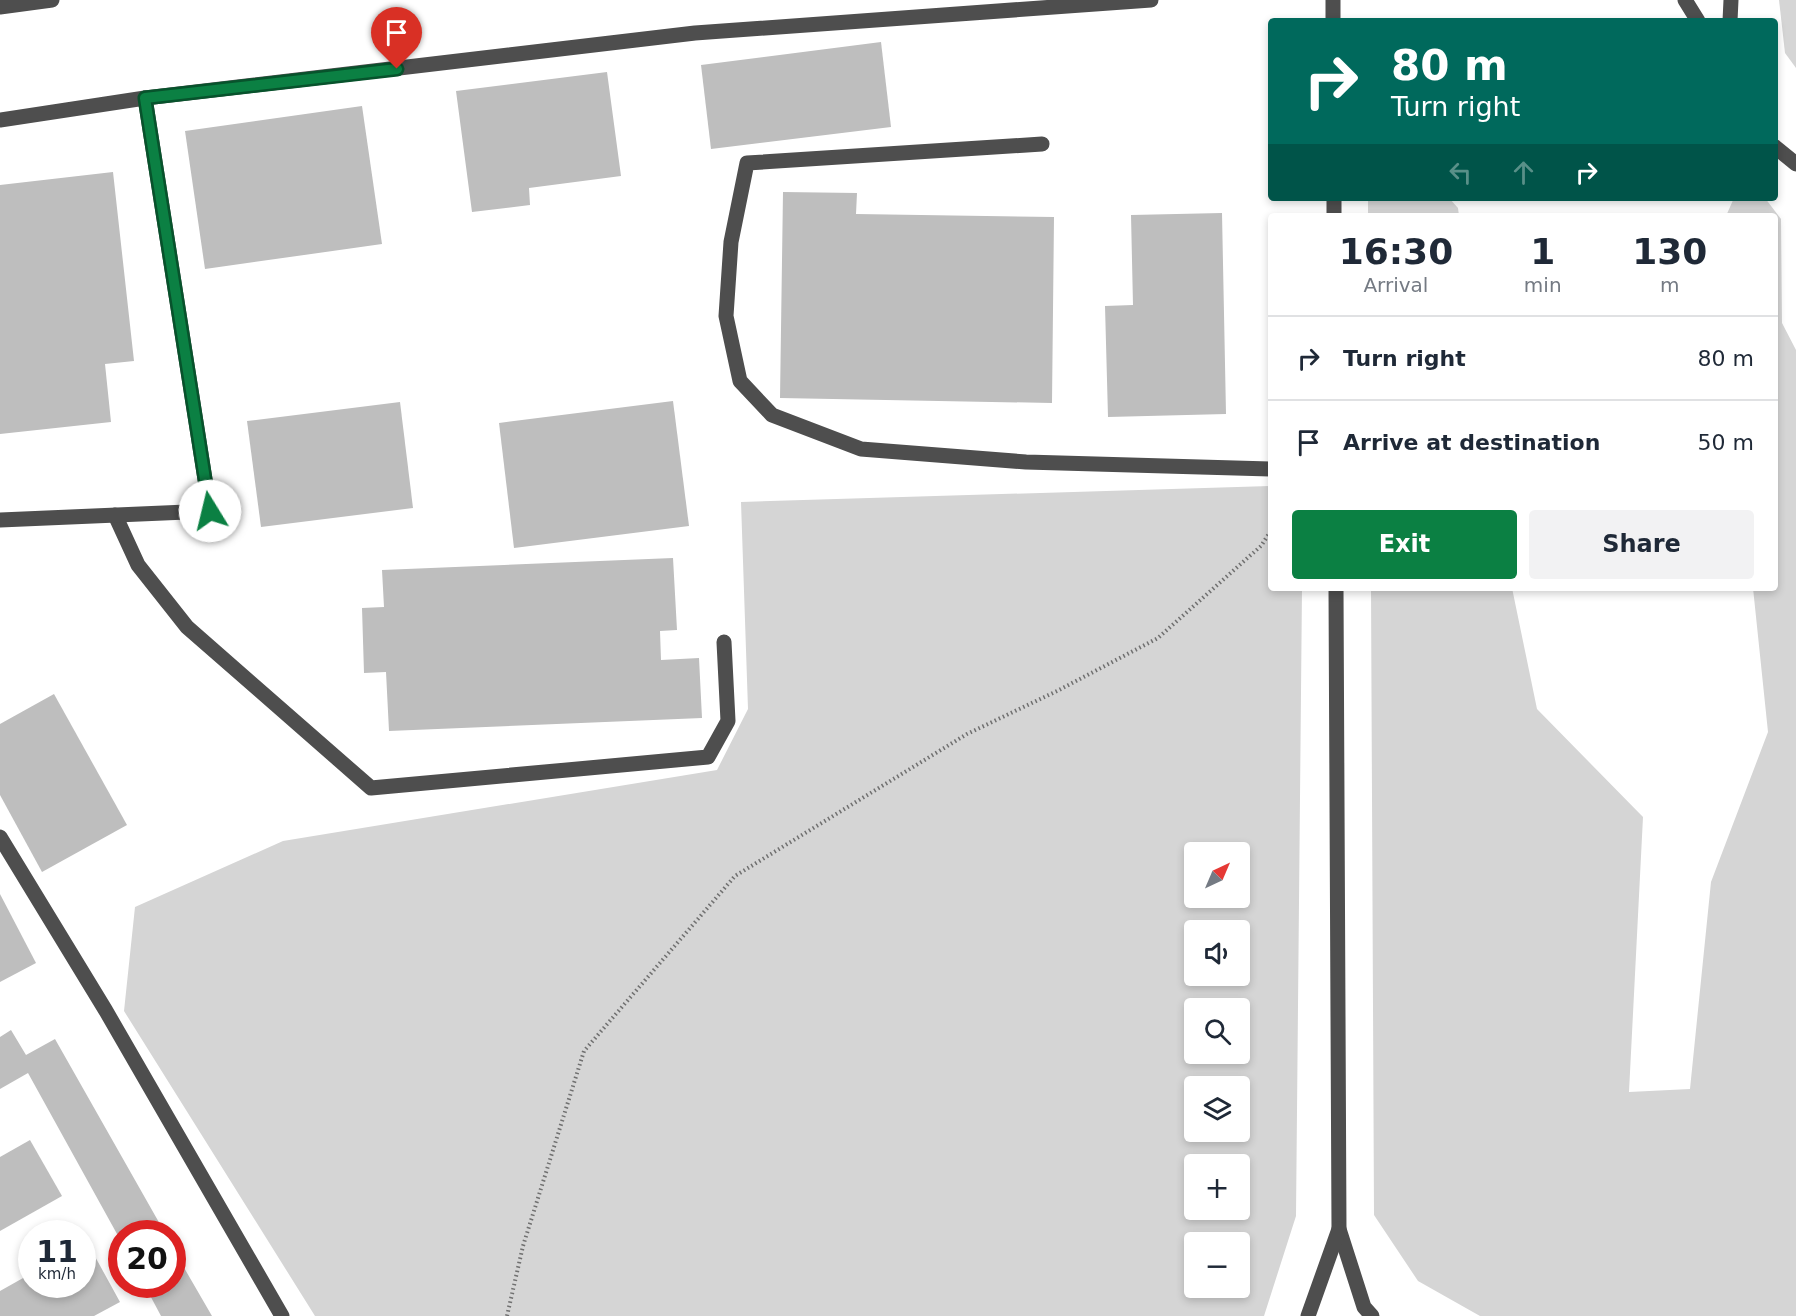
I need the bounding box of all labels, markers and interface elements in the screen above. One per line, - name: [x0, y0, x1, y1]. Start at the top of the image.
- pin: [371, 7, 422, 69]
- icon: arrive: [380, 16, 413, 49]
- text: 80 m: [1391, 41, 1508, 90]
- icon: right: [1292, 42, 1370, 120]
- text: Turn right: [1391, 91, 1520, 122]
- icon: left: [1444, 156, 1477, 189]
- icon: ahead: [1507, 156, 1540, 189]
- icon: right: [1570, 156, 1603, 189]
- text: 16:30: [1339, 231, 1453, 272]
- text: 1: [1530, 231, 1555, 272]
- text: 130: [1632, 231, 1707, 272]
- text: Arrival: [1363, 273, 1428, 297]
- text: min: [1524, 273, 1562, 297]
- text: m: [1660, 273, 1680, 297]
- icon: right: [1292, 342, 1325, 375]
- text: Turn right: [1343, 346, 1466, 371]
- text: 80 m: [1698, 346, 1754, 371]
- icon: arrive: [1292, 426, 1325, 459]
- text: Arrive at destination: [1343, 430, 1600, 455]
- text: 50 m: [1698, 430, 1754, 455]
- position arrow: [178, 479, 242, 543]
- button: Exit: [1292, 510, 1517, 579]
- button: Share: [1529, 510, 1754, 579]
- north arrow: [1184, 842, 1250, 908]
- map controls: [1184, 842, 1250, 1298]
- button: sound: [1184, 920, 1250, 986]
- button: search: [1184, 998, 1250, 1064]
- button: layers: [1184, 1076, 1250, 1142]
- button: +: [1184, 1154, 1250, 1220]
- speed limit sign: 20: [108, 1220, 186, 1298]
- button: −: [1184, 1232, 1250, 1298]
- text: 11: [36, 1234, 78, 1269]
- text: km/h: [38, 1265, 76, 1283]

